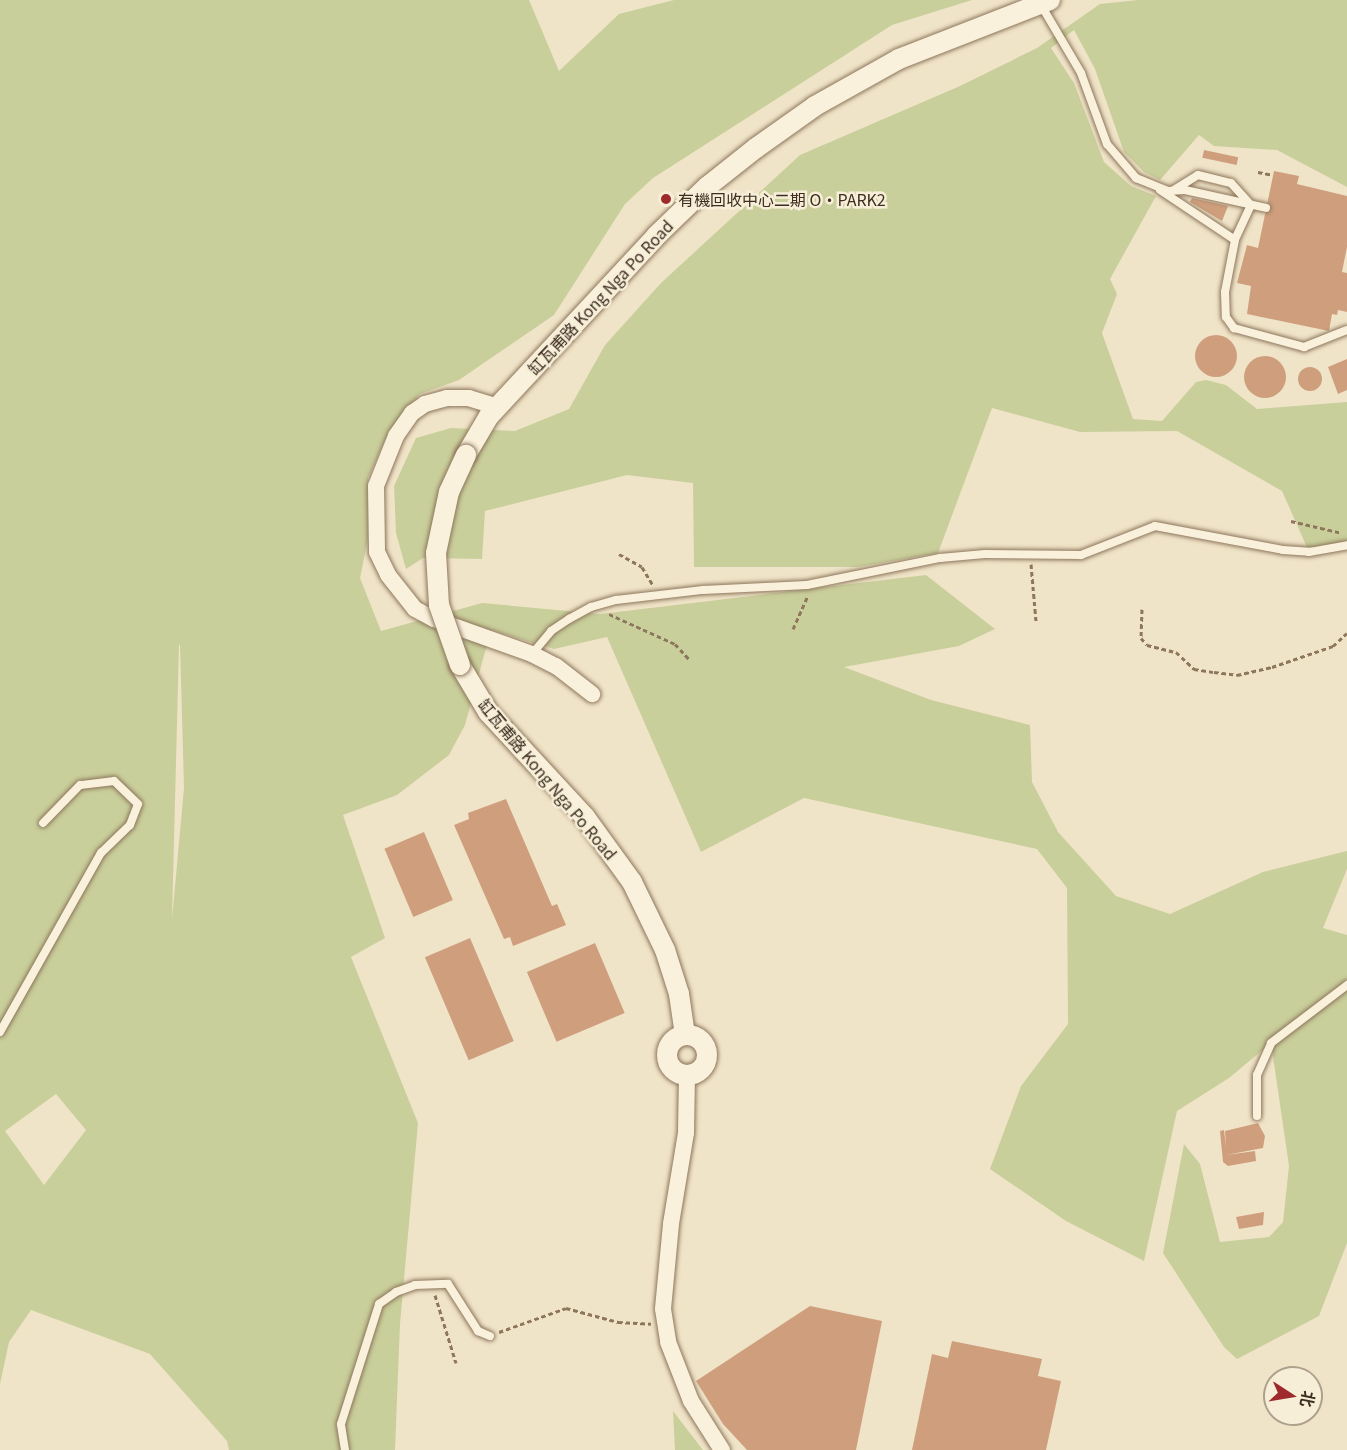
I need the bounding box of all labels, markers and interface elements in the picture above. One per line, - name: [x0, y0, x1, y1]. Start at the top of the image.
- place label: 有機回收中心二期 O·PARK2: [678, 189, 886, 209]
- marker: 有機回收中心二期 O·PARK2: [659, 192, 673, 206]
- street label: 缸瓦甫路 Kong Nga Po Road: [523, 216, 677, 378]
- street label: 缸瓦甫路 Kong Nga Po Road: [475, 695, 621, 863]
- north arrow: [1263, 1366, 1323, 1426]
- text: 北: [1295, 1389, 1322, 1410]

